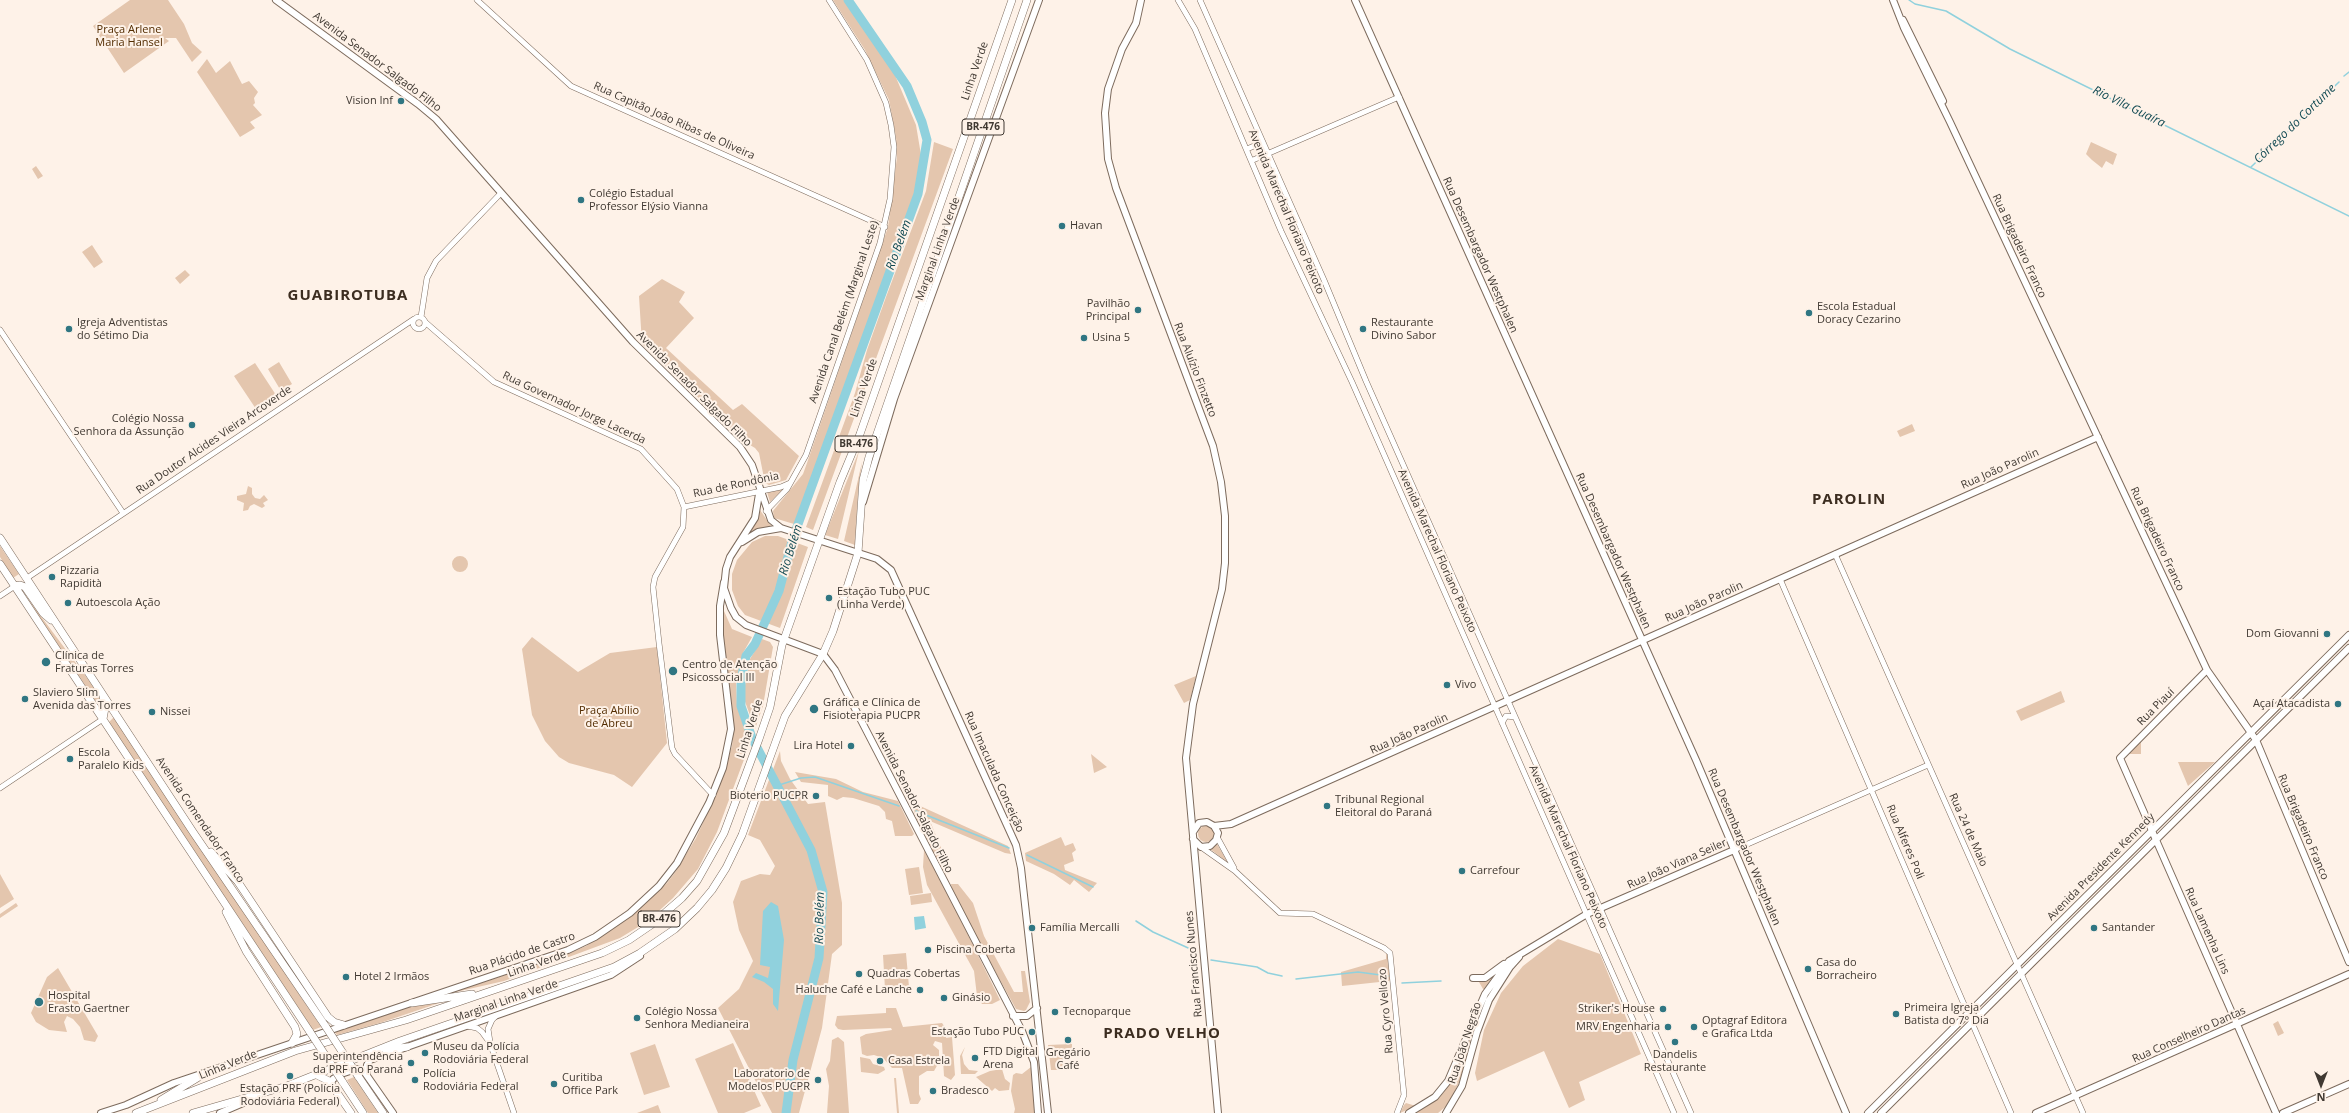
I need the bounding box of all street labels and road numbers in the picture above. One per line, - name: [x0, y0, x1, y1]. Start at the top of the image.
- street label: Avenida Senador Salgado Filho: [310, 9, 444, 115]
- street label: Linha Verde: [959, 40, 991, 102]
- street label: Rua Capitão João Ribas de Oliveira: [591, 79, 757, 163]
- road number: BR-476: [962, 119, 1004, 135]
- street label: Avenida Marechal Floriano Peixoto: [1245, 128, 1327, 296]
- street label: Rua Desembargador Westphalen: [1440, 175, 1520, 335]
- street label: Rua Brigadeiro Franco: [1989, 192, 2049, 300]
- street label: Marginal Linha Verde: [913, 196, 963, 302]
- street label: Avenida Canal Belém (Marginal Leste): [806, 219, 882, 405]
- street label: Rua Aluízio Finzetto: [1171, 321, 1219, 419]
- street label: Avenida Senador Salgado Filho: [634, 329, 754, 449]
- street label: Linha Verde: [848, 357, 880, 419]
- street label: Rua Governador Jorge Lacerda: [500, 369, 648, 447]
- street label: Rua Doutor Alcides Vieira Arcoverde: [134, 383, 294, 497]
- road number: BR-476: [835, 436, 877, 452]
- street label: Rua João Parolin: [1959, 446, 2041, 492]
- street label: Avenida Marechal Floriano Peixoto: [1395, 467, 1479, 635]
- street label: Rua de Rondônia: [692, 469, 780, 501]
- street label: Rua Desembargador Westphalen: [1573, 471, 1653, 631]
- street label: Rua Brigadeiro Franco: [2127, 485, 2187, 593]
- street label: Rua João Parolin: [1663, 579, 1745, 625]
- street label: Rua Piauí: [2135, 686, 2177, 728]
- street label: Linha Verde: [734, 698, 766, 760]
- street label: Rua Imaculada Conceição: [961, 709, 1027, 835]
- street label: Rua João Parolin: [1368, 711, 1450, 757]
- street label: Avenida Senador Salgado Filho: [872, 729, 956, 875]
- street label: Avenida Comendador Franco: [153, 755, 247, 885]
- street label: Avenida Marechal Floriano Peixoto: [1526, 763, 1610, 931]
- street label: Rua Desembargador Westphalen: [1705, 767, 1783, 927]
- street label: Rua Brigadeiro Franco: [2275, 772, 2331, 882]
- street label: Rua 24 de Maio: [1946, 791, 1990, 869]
- street label: Rua Alferes Poli: [1883, 803, 1927, 881]
- street label: Avenida Presidente Kennedy: [2045, 811, 2157, 923]
- street label: Rua João Viana Seiler: [1625, 836, 1729, 892]
- street label: Rua Lamenha Lins: [2182, 886, 2232, 976]
- street label: Rua Francisco Nunes: [1183, 910, 1205, 1018]
- road number: BR-476: [638, 911, 680, 927]
- street label: Rua Plácido de Castro: [467, 930, 577, 978]
- street label: Linha Verde: [506, 948, 568, 980]
- street label: Rua Cyro Vellozo: [1376, 968, 1396, 1054]
- street label: Marginal Linha Verde: [452, 977, 560, 1025]
- street label: Rua João Negrão: [1446, 1000, 1484, 1086]
- street label: Rua Conselheiro Dantas: [2130, 1004, 2248, 1066]
- street label: Linha Verde: [197, 1047, 259, 1083]

